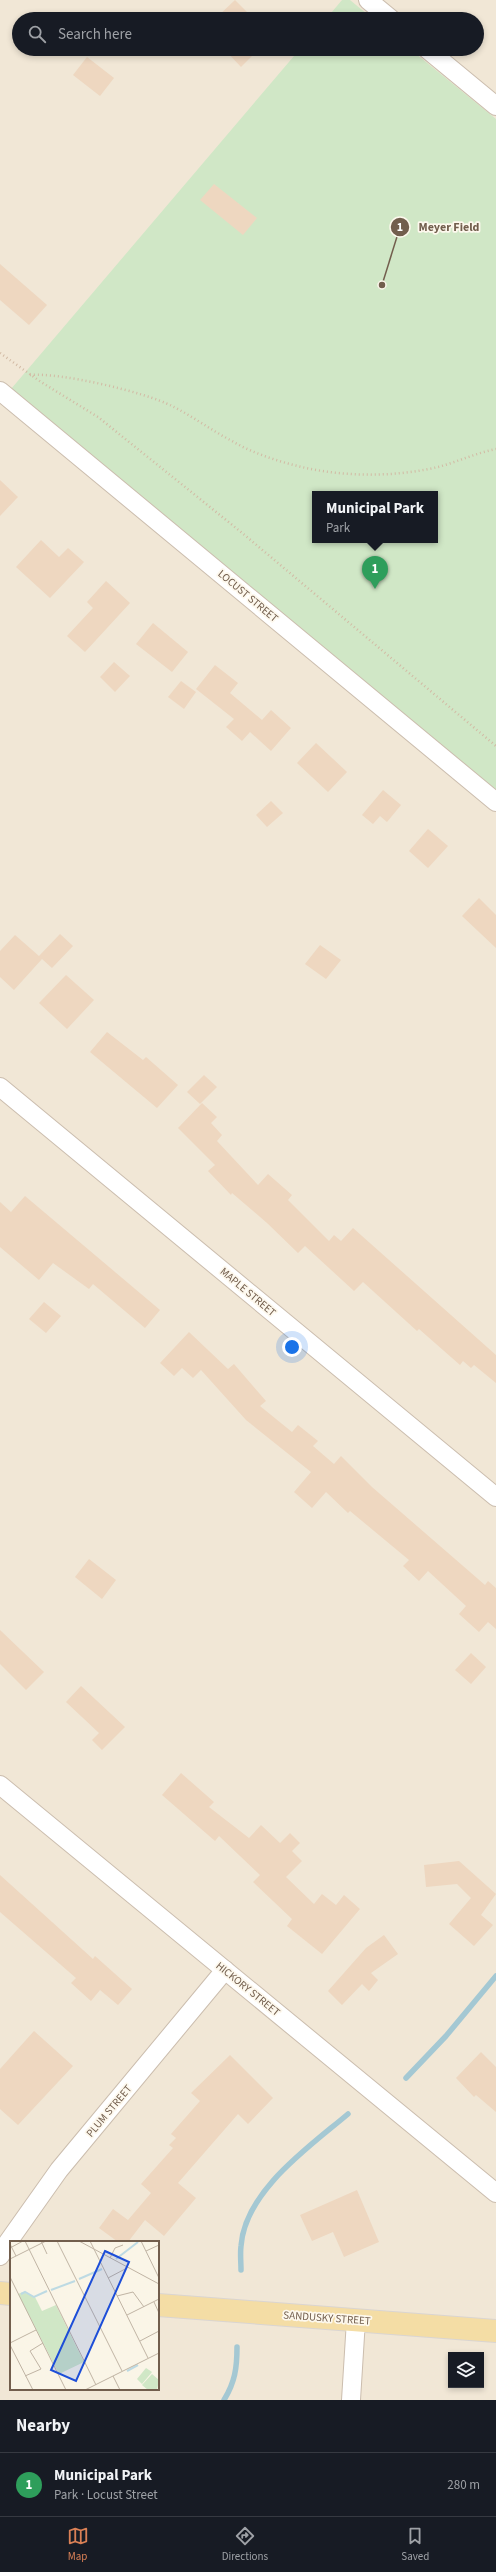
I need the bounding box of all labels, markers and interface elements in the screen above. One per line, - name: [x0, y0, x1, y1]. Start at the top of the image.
- search box: [12, 12, 484, 56]
- icon: search: [26, 23, 48, 45]
- text: Search here: [58, 24, 132, 45]
- callout: Meyer Field: [390, 215, 487, 239]
- text: 1: [397, 219, 403, 236]
- text: Meyer Field: [419, 219, 480, 236]
- popup: [312, 491, 438, 543]
- text: Municipal Park: [326, 498, 424, 519]
- text: Park: [326, 519, 350, 537]
- pin: 1: [362, 556, 388, 589]
- street label: LOCUST STREET: [215, 566, 281, 626]
- street label: MAPLE STREET: [217, 1264, 279, 1320]
- your location: [282, 1337, 302, 1357]
- street label: HICKORY STREET: [213, 1958, 283, 2020]
- street label: PLUM STREET: [83, 2082, 135, 2140]
- inset map: [10, 2241, 159, 2390]
- street label: SANDUSKY STREET: [283, 2307, 371, 2329]
- map controls: [448, 2352, 484, 2388]
- button: layers: [448, 2352, 484, 2388]
- text: Nearby: [16, 2414, 70, 2438]
- text: Municipal Park: [54, 2465, 152, 2486]
- text: 1: [26, 2476, 32, 2494]
- text: 280 m: [447, 2476, 480, 2494]
- text: Park · Locust Street: [54, 2486, 158, 2504]
- tab: Map: [67, 2525, 89, 2564]
- tab: Directions: [222, 2525, 268, 2564]
- tab: Saved: [401, 2525, 429, 2564]

